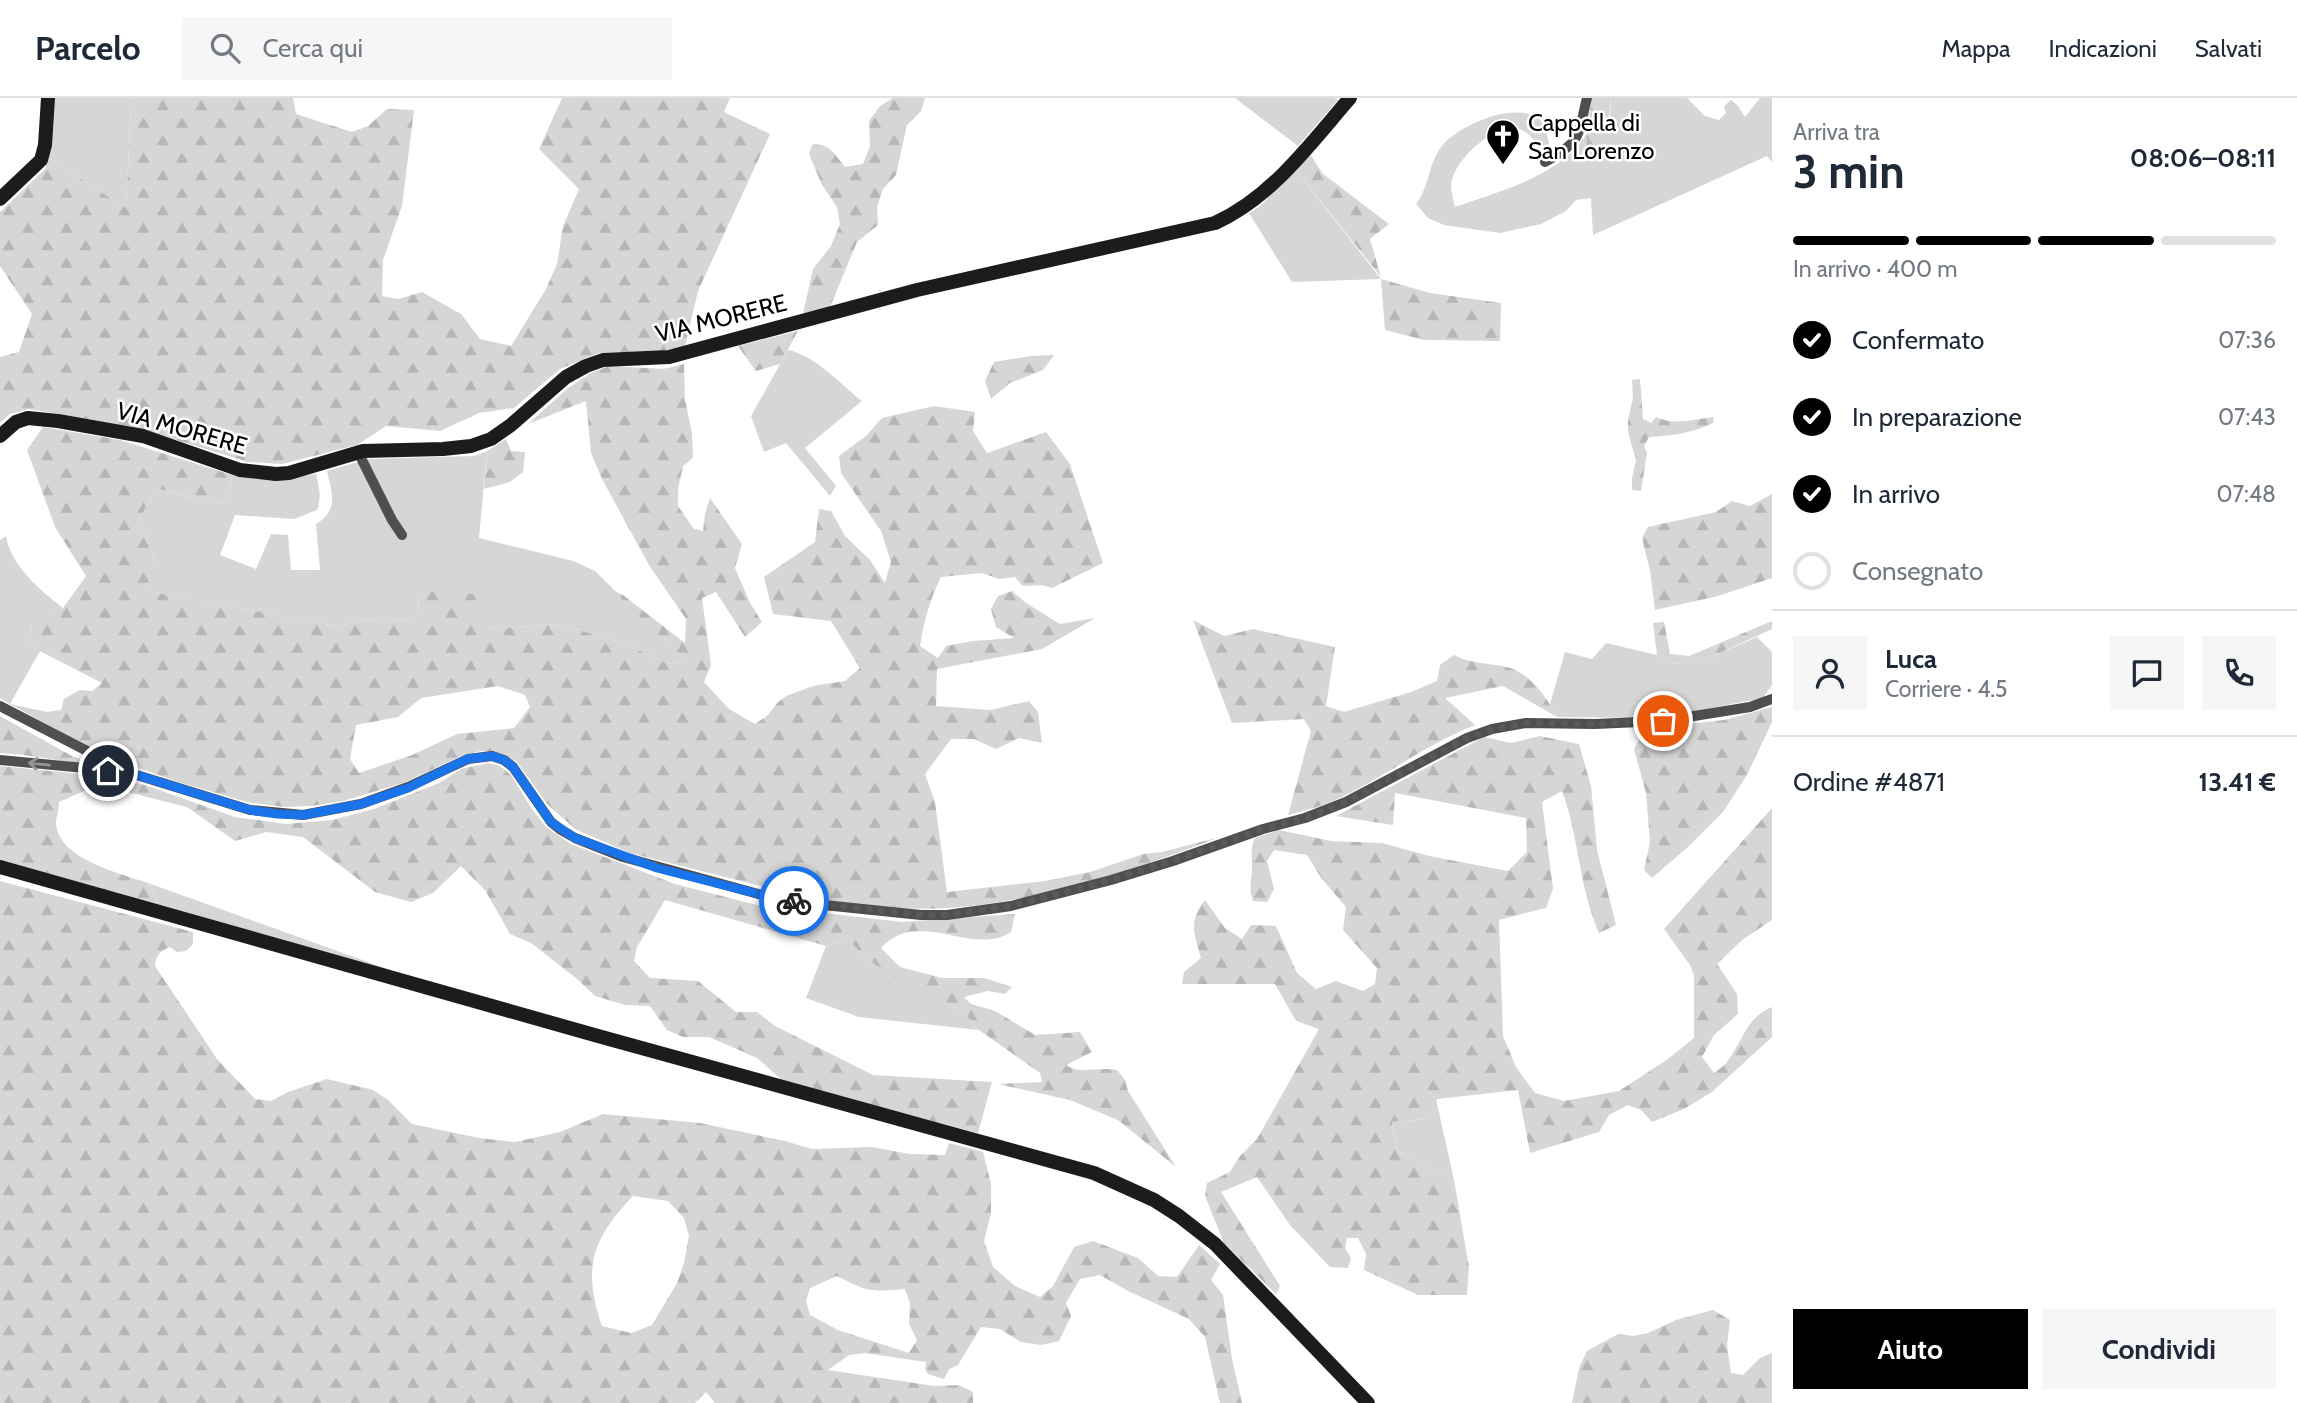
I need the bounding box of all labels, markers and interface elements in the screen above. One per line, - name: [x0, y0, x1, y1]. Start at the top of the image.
- search box: [182, 17, 672, 80]
- text: Parcelo: [35, 28, 140, 68]
- icon: search: [206, 29, 244, 67]
- text: Cerca qui: [262, 32, 363, 64]
- text: Mappa: [1941, 34, 2011, 63]
- text: Indicazioni: [2049, 34, 2157, 63]
- text: Salvati: [2195, 34, 2262, 63]
- place label: Cappella di San Lorenzo: [1528, 108, 1655, 165]
- church icon: Cappella di San Lorenzo: [1484, 117, 1522, 166]
- text: Arriva tra: [1793, 118, 1880, 146]
- text: 08:06–08:11: [2130, 142, 2276, 174]
- text: 3 min: [1793, 144, 1905, 200]
- text: In arrivo · 400 m: [1793, 255, 1957, 283]
- street label: VIA MORERE: [652, 288, 790, 348]
- icon: check: [1793, 321, 1831, 359]
- text: Confermato: [1852, 324, 1984, 356]
- text: 07:36: [2218, 326, 2276, 354]
- street label: VIA MORERE: [113, 396, 251, 460]
- icon: check: [1793, 398, 1831, 436]
- text: In preparazione: [1852, 401, 2022, 433]
- text: 07:43: [2218, 403, 2276, 431]
- icon: check: [1793, 475, 1831, 513]
- text: In arrivo: [1852, 478, 1940, 510]
- text: 07:48: [2217, 480, 2276, 508]
- text: Consegnato: [1852, 555, 1983, 587]
- button: person: [1793, 636, 1867, 710]
- button: chat: [2110, 636, 2184, 710]
- button: phone: [2202, 636, 2276, 710]
- text: Luca: [1885, 643, 1937, 675]
- text: Corriere · 4.5: [1885, 675, 2007, 703]
- pin: [1633, 691, 1693, 751]
- icon: bag: [1644, 702, 1682, 740]
- pin: [78, 741, 138, 801]
- icon: home: [89, 752, 127, 790]
- one-way arrow: [28, 758, 51, 771]
- text: Ordine #4871: [1793, 766, 1945, 798]
- text: 13.41 €: [2199, 766, 2276, 798]
- courier: [759, 866, 829, 936]
- icon: bike: [775, 882, 813, 920]
- button: Aiuto: [1793, 1309, 2028, 1389]
- button: Condividi: [2042, 1309, 2276, 1389]

